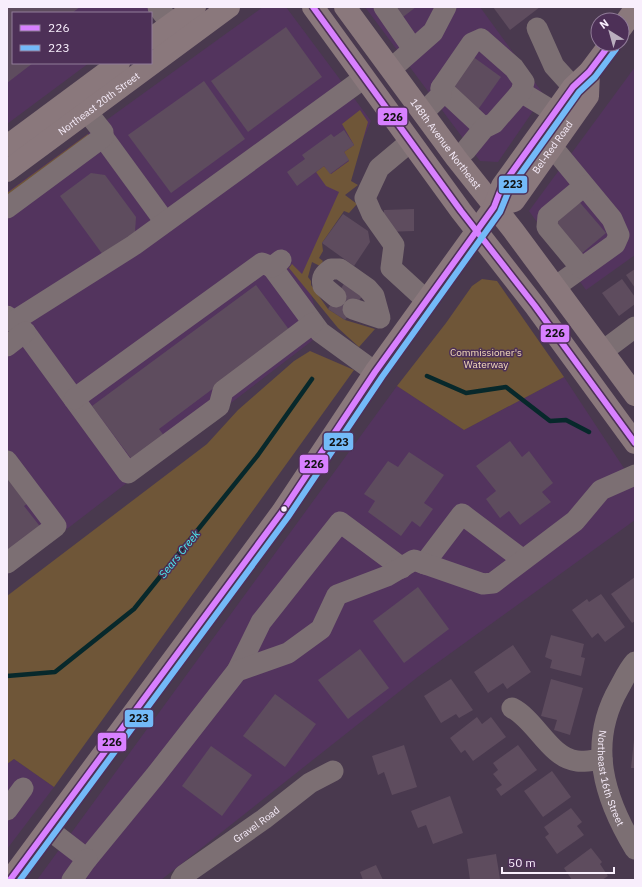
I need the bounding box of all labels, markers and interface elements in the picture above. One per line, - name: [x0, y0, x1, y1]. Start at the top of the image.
- legend: [12, 12, 152, 64]
- north arrow: [590, 12, 630, 52]
- text: N: [597, 16, 611, 32]
- text: 226: [48, 20, 70, 35]
- text: 223: [48, 40, 70, 55]
- street label: Northeast 20th Street: [56, 69, 143, 138]
- street label: 148th Avenue Northeast: [407, 96, 484, 192]
- line badge: 226: [377, 107, 408, 126]
- text: 226: [383, 110, 403, 124]
- street label: Bel-Red Road: [529, 118, 576, 176]
- line badge: 223: [498, 175, 528, 194]
- text: 223: [503, 177, 523, 191]
- line badge: 226: [540, 324, 570, 343]
- text: 226: [545, 326, 565, 340]
- park label: Commissioner's Waterway: [450, 346, 522, 371]
- line badge: 223: [323, 432, 354, 451]
- text: 223: [329, 435, 349, 449]
- line badge: 226: [299, 454, 329, 474]
- text: 226: [304, 457, 324, 471]
- unlabelled marker: [279, 504, 289, 514]
- water label: Sears Creek: [155, 527, 203, 581]
- line badge: 223: [124, 709, 154, 728]
- text: 223: [129, 711, 149, 725]
- street label: Northeast 16th Street: [595, 729, 627, 829]
- line badge: 226: [97, 732, 127, 752]
- text: 226: [102, 735, 122, 749]
- street label: Gravel Road: [231, 803, 282, 846]
- scale bar: [502, 849, 614, 875]
- text: 50 m: [508, 855, 536, 870]

